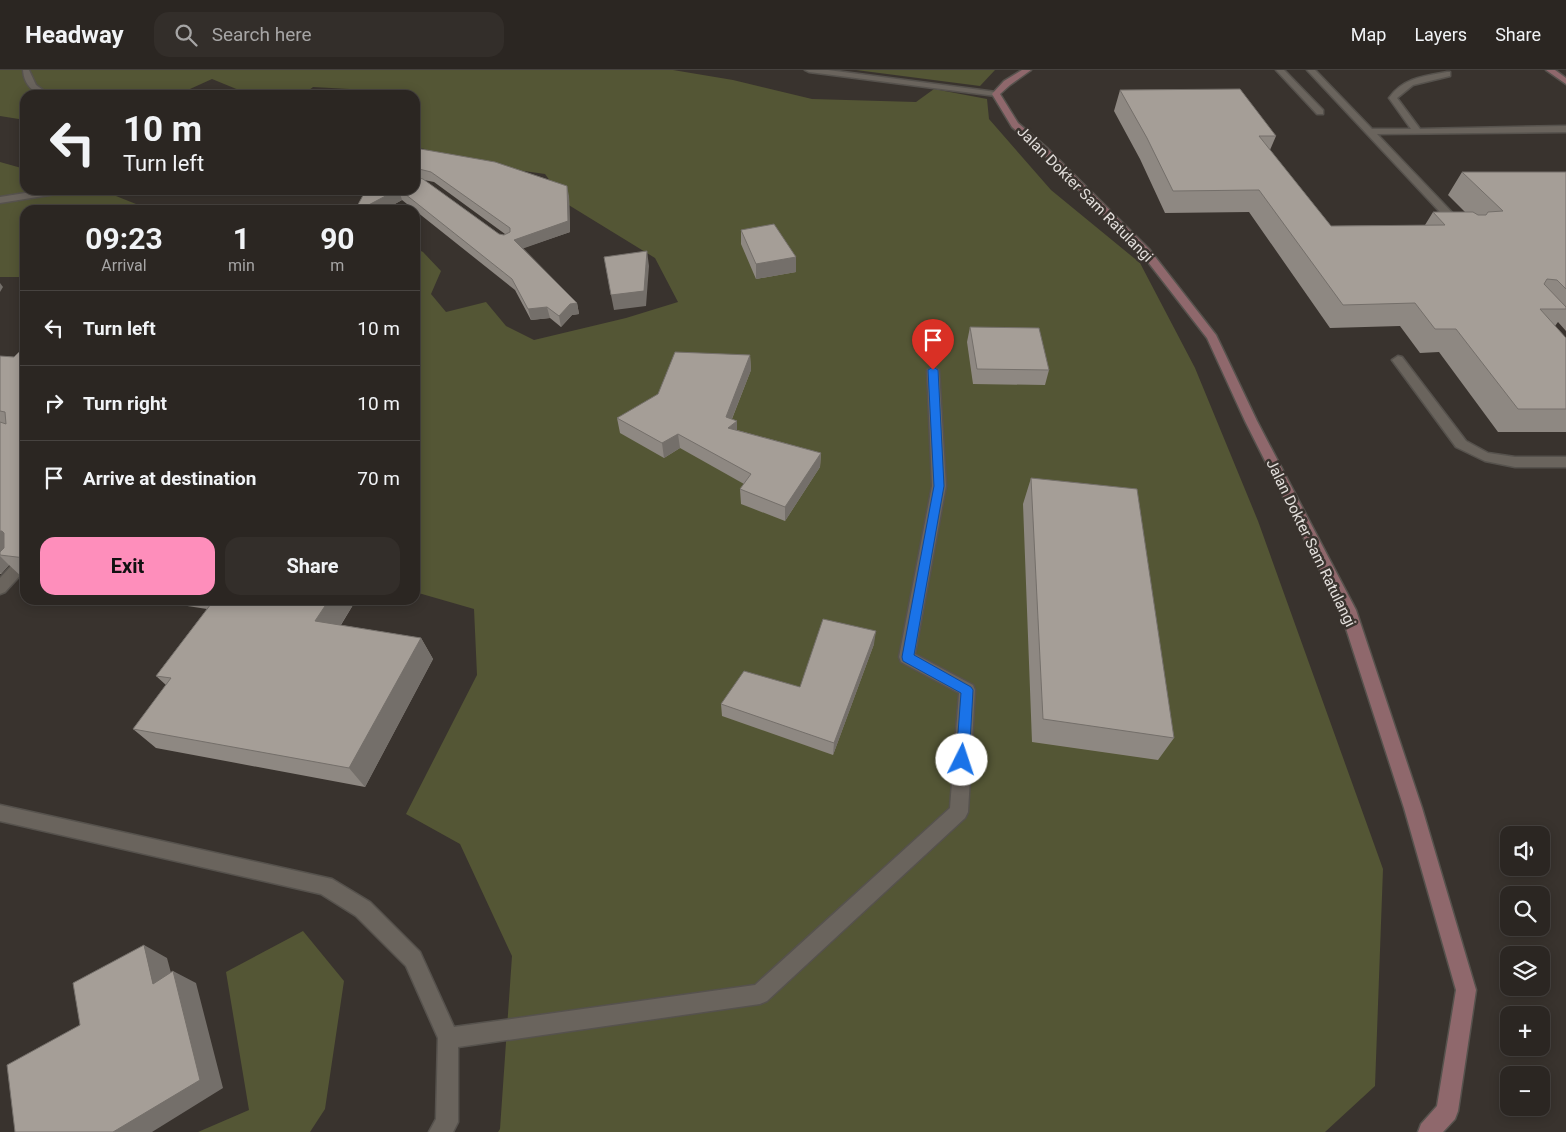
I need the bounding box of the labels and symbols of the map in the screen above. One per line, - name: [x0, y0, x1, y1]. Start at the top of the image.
- street label: Jalan Dokter Sam Ratulangi: [1013, 122, 1157, 266]
- pin: [912, 319, 954, 370]
- street label: Jalan Dokter Sam Ratulangi: [1262, 456, 1360, 630]
- position arrow: [935, 733, 987, 785]

